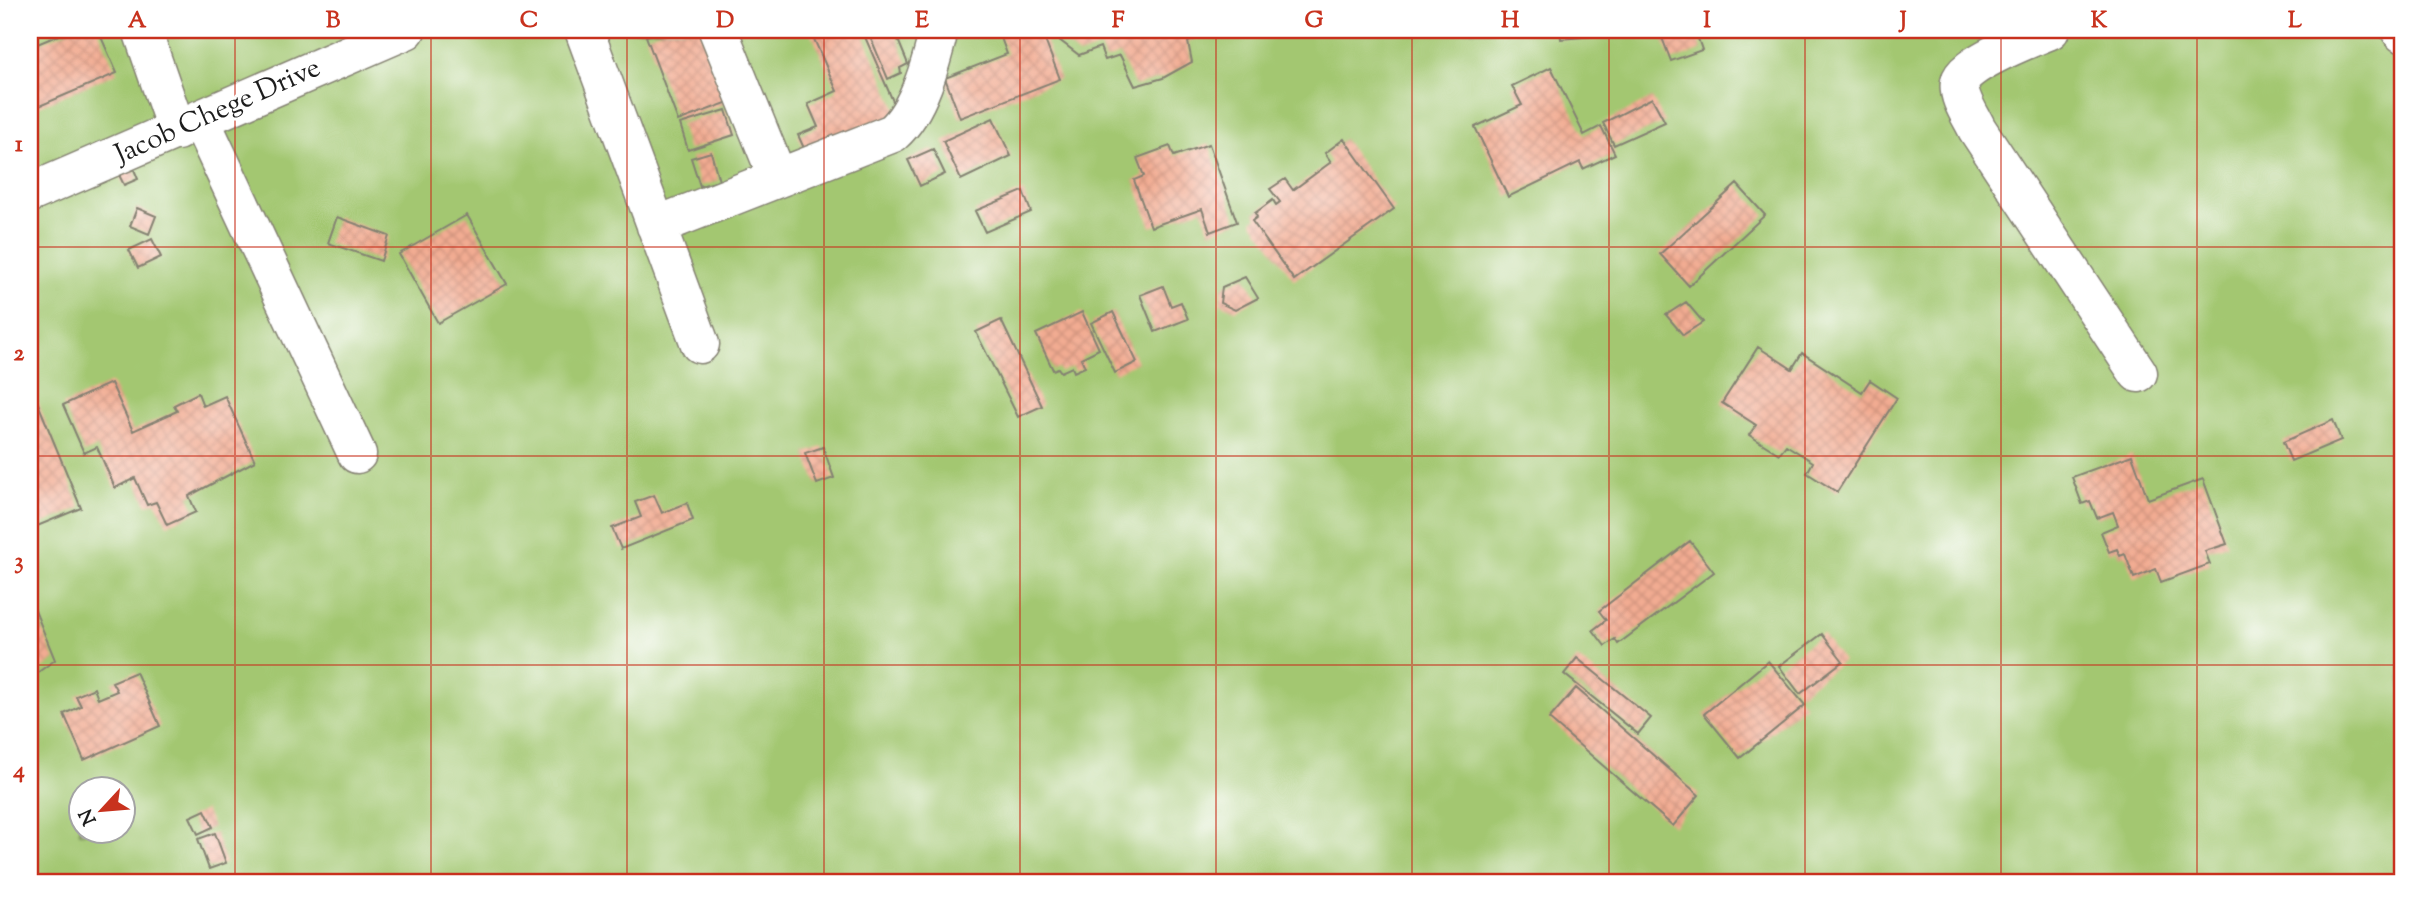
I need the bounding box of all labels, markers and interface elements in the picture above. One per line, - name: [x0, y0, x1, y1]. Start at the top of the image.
- text: A: [128, 5, 147, 38]
- text: B: [326, 5, 341, 38]
- text: C: [520, 5, 538, 38]
- text: D: [716, 5, 734, 38]
- text: E: [915, 5, 929, 38]
- text: F: [1112, 5, 1125, 38]
- text: G: [1305, 5, 1324, 38]
- text: H: [1501, 5, 1520, 38]
- text: I: [1703, 5, 1711, 38]
- text: J: [1898, 5, 1907, 38]
- text: K: [2091, 5, 2108, 38]
- text: L: [2288, 5, 2302, 38]
- street label: Jacob Chege Drive: [107, 49, 327, 176]
- text: 1: [15, 129, 23, 162]
- text: 2: [14, 338, 25, 371]
- text: 3: [14, 546, 24, 579]
- text: 4: [12, 755, 25, 788]
- north arrow: [66, 776, 136, 846]
- text: N: [74, 804, 104, 829]

